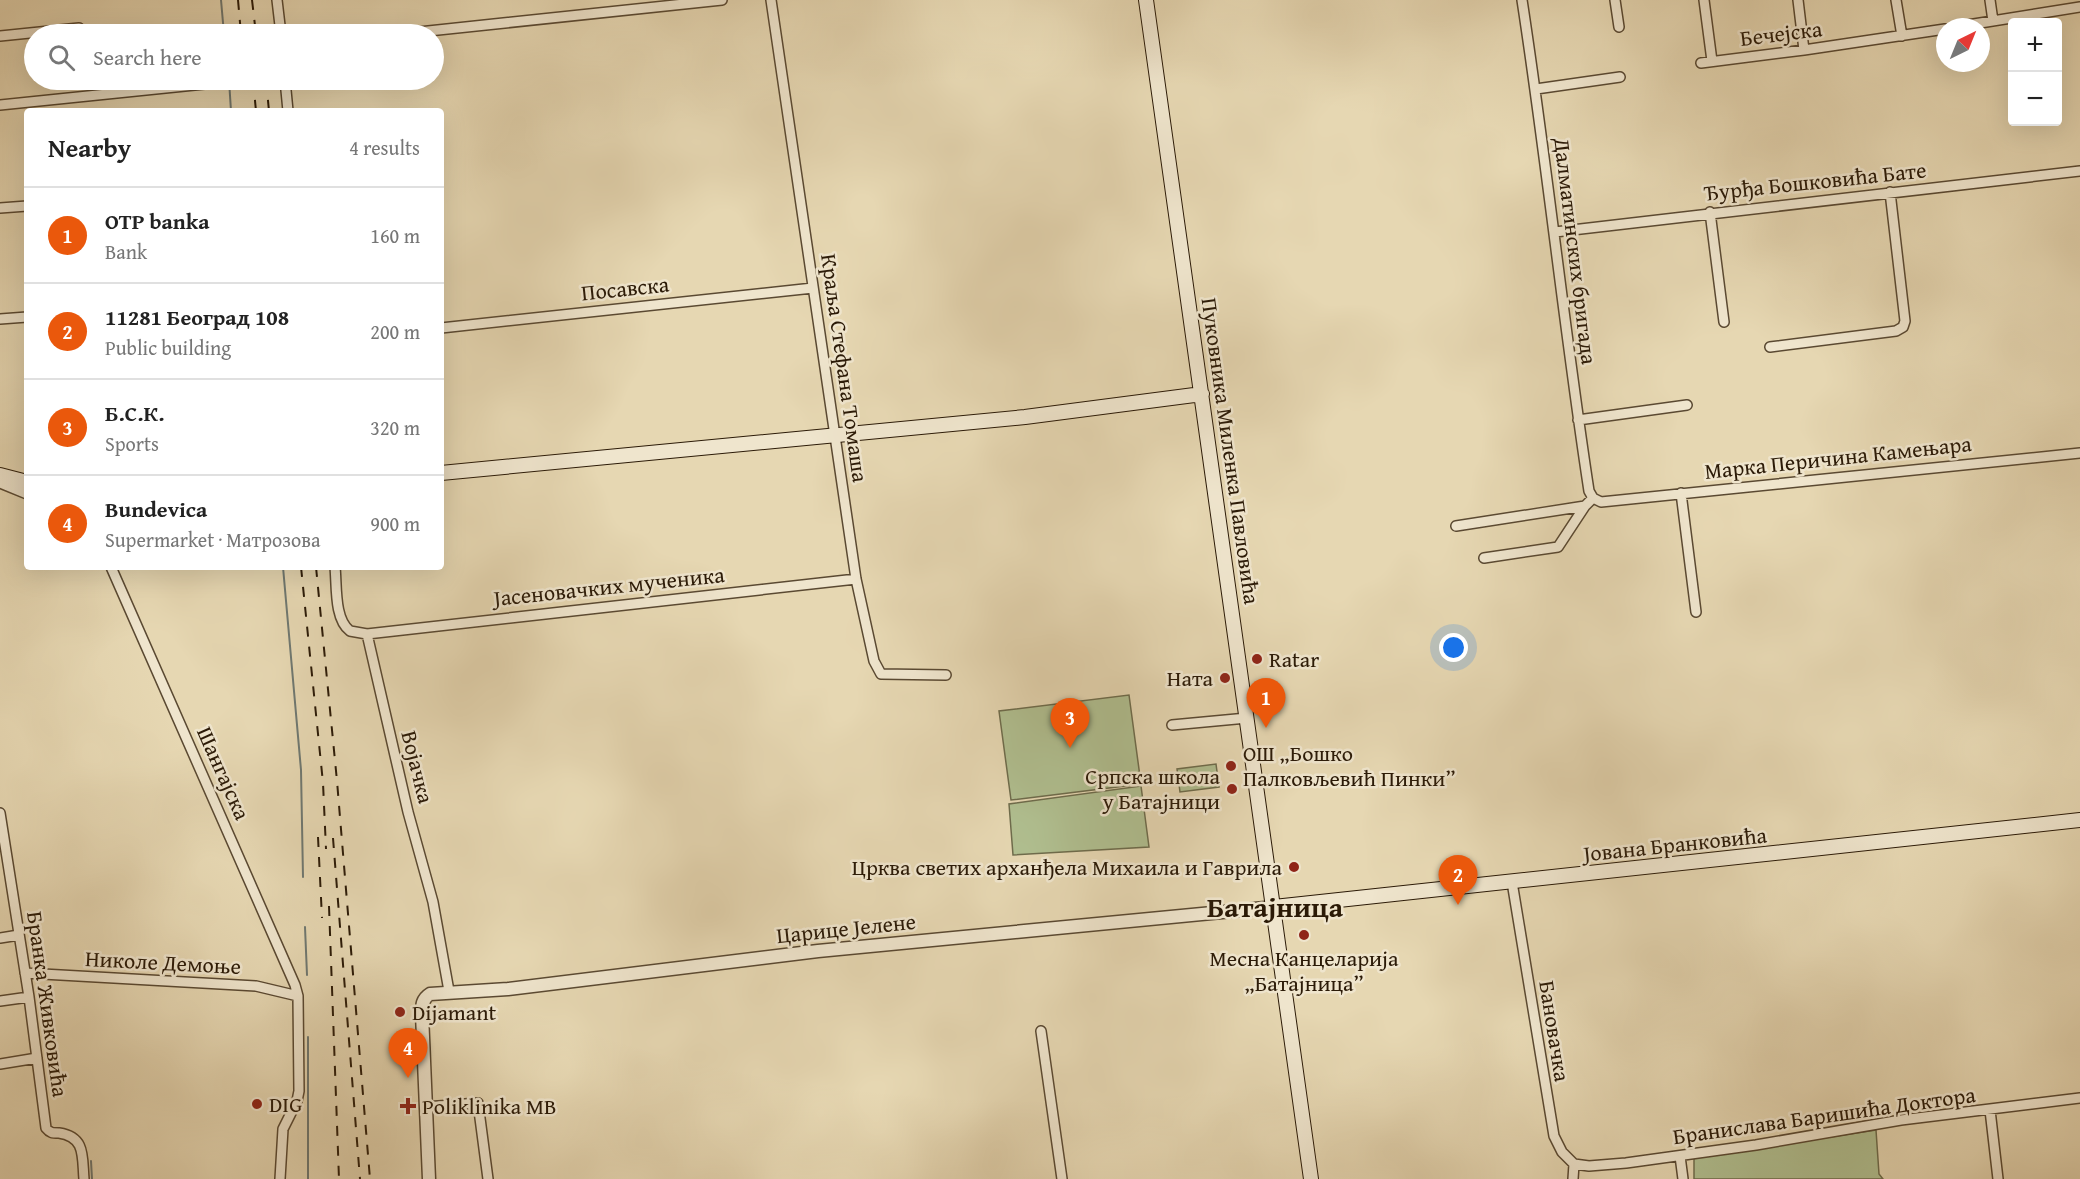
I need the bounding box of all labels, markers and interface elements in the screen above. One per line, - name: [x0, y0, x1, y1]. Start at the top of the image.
- street label: Бечејска: [1738, 12, 1824, 54]
- north arrow: [1936, 18, 1990, 72]
- map controls: [2008, 18, 2062, 126]
- button: +: [2008, 18, 2062, 72]
- search box: [24, 24, 444, 90]
- icon: search: [45, 41, 78, 74]
- text: Search here: [93, 41, 202, 73]
- button: −: [2008, 72, 2062, 126]
- text: Nearby: [48, 128, 131, 167]
- text: 4 results: [349, 133, 420, 162]
- street label: Далматинских бригада: [1546, 135, 1606, 367]
- street label: Ђурђа Бошковића Бате: [1702, 153, 1928, 209]
- text: OTP banka: [105, 205, 210, 237]
- text: 1: [62, 221, 73, 250]
- text: 160 m: [370, 221, 420, 250]
- text: Bank: [105, 237, 147, 266]
- street label: Краља Стефана Томаша: [813, 252, 877, 485]
- street label: Посавска: [580, 267, 671, 309]
- street label: Пуковника Миленка Павловића: [1194, 296, 1268, 607]
- text: 11281 Београд 108: [105, 301, 289, 333]
- text: 2: [62, 317, 73, 346]
- text: 200 m: [370, 317, 420, 346]
- text: Public building: [105, 333, 231, 362]
- text: Б.С.К.: [105, 397, 164, 429]
- text: 3: [62, 413, 73, 442]
- text: 320 m: [370, 413, 420, 442]
- street label: Марка Перичина Камењара: [1703, 427, 1974, 487]
- text: Sports: [105, 429, 159, 458]
- text: Bundevica: [105, 493, 207, 525]
- text: 4: [62, 509, 73, 538]
- text: 900 m: [370, 509, 420, 538]
- text: Supermarket · Матрозова: [105, 525, 320, 554]
- street label: Јасеновачких мученика: [489, 558, 727, 614]
- your location: [1439, 633, 1468, 662]
- place label: Ratar: [1269, 643, 1319, 675]
- marker: Ratar: [1250, 652, 1264, 666]
- place label: Ната: [1167, 662, 1214, 694]
- marker: Ната: [1218, 671, 1232, 685]
- pin: 1: [1246, 678, 1286, 728]
- pin: 3: [1050, 698, 1090, 748]
- street label: Шангајска: [189, 721, 259, 825]
- street label: Војачка: [394, 727, 443, 807]
- place label: ОШ „Бошко Палковљевић Пинки”: [1243, 737, 1455, 794]
- marker: ОШ „Бошко Палковљевић Пинки”: [1224, 759, 1238, 773]
- place label: Српска школа у Батајници: [1085, 760, 1221, 817]
- marker: Српска школа у Батајници: [1225, 782, 1239, 796]
- street label: Јована Бранковића: [1579, 818, 1769, 870]
- place label: Црква светих арханђела Михаила и Гаврила: [852, 851, 1283, 883]
- pin: 2: [1438, 856, 1478, 905]
- marker: Црква светих арханђела Михаила и Гаврила: [1287, 860, 1301, 874]
- district label: Батајница: [1207, 886, 1344, 927]
- street label: Царице Јелене: [775, 905, 917, 951]
- street label: Бранка Живковића: [19, 909, 77, 1099]
- marker: Месна Канцеларија „Батајница”: [1297, 928, 1311, 942]
- street label: Николе Демоње: [84, 942, 242, 982]
- place label: Месна Канцеларија „Батајница”: [1210, 942, 1399, 999]
- street label: Бановачка: [1531, 978, 1579, 1084]
- place label: Dijamant: [412, 996, 497, 1028]
- marker: Dijamant: [393, 1005, 407, 1019]
- pin: 4: [388, 1028, 428, 1078]
- street label: Бранислава Баришића Доктора: [1671, 1078, 1978, 1152]
- place label: DIG: [269, 1088, 302, 1120]
- place label: Poliklinika MB: [422, 1090, 556, 1122]
- marker: DIG: [250, 1097, 264, 1111]
- marker: Poliklinika MB: [399, 1097, 417, 1115]

